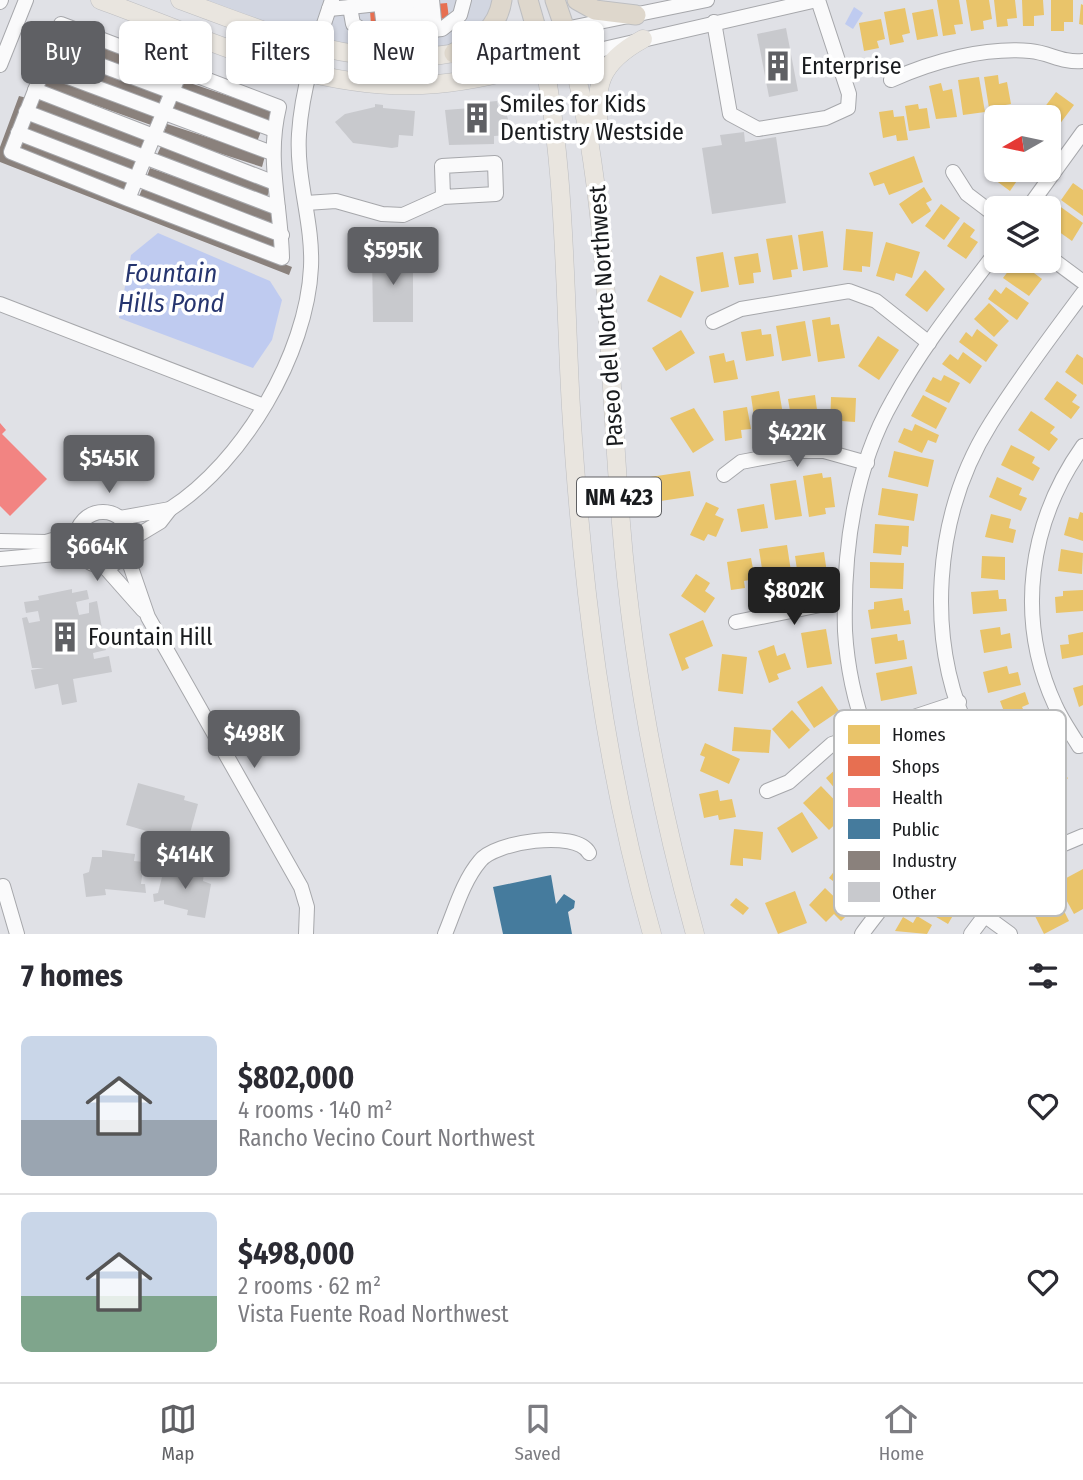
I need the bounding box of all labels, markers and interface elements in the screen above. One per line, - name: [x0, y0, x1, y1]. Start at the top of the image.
- chip: Buy: [21, 21, 105, 84]
- chip: Rent: [119, 21, 212, 84]
- chip: Filters: [226, 21, 334, 84]
- chip: New: [348, 21, 438, 84]
- chip: Apartment: [452, 21, 604, 84]
- building icon: Enterprise: [761, 49, 795, 83]
- place label: Enterprise: [801, 52, 902, 80]
- place label: Smiles for Kids Dentistry Westside: [500, 90, 684, 146]
- building icon: Smiles for Kids Dentistry Westside: [460, 101, 494, 135]
- north arrow: [984, 105, 1060, 182]
- map controls: [984, 105, 1061, 273]
- street label: Paseo del Norte Northwest: [583, 184, 629, 448]
- button: layers: [984, 196, 1061, 273]
- pin: $595K: [344, 228, 442, 287]
- text: $595K: [364, 236, 422, 264]
- water label: Fountain Hills Pond: [118, 258, 224, 319]
- pin: $422K: [748, 410, 846, 469]
- text: $422K: [768, 418, 826, 446]
- pin: $545K: [60, 435, 158, 495]
- text: $545K: [80, 444, 139, 472]
- road number: NM 423: [577, 477, 661, 516]
- pin: $664K: [48, 524, 146, 583]
- text: $664K: [67, 532, 127, 560]
- pin: $802K: [745, 568, 843, 627]
- text: $802K: [764, 576, 824, 604]
- building icon: Fountain Hill: [48, 620, 82, 654]
- place label: Fountain Hill: [88, 623, 213, 651]
- pin: $498K: [205, 710, 303, 770]
- legend: [834, 710, 1066, 916]
- text: $498K: [224, 719, 284, 747]
- text: Homes: [892, 723, 946, 746]
- text: Shops: [892, 755, 940, 778]
- text: Health: [892, 786, 943, 809]
- text: Public: [892, 818, 939, 841]
- pin: $414K: [136, 832, 234, 891]
- text: $414K: [157, 840, 213, 868]
- text: Industry: [892, 849, 957, 872]
- text: Other: [892, 881, 937, 904]
- icon: filters: [1024, 957, 1062, 995]
- text: 7 homes: [21, 958, 123, 994]
- text: $802,000: [238, 1060, 354, 1096]
- icon: home: [77, 1064, 161, 1148]
- icon: heart: [1024, 1087, 1062, 1125]
- text: 4 rooms · 140 m²: [238, 1096, 393, 1124]
- text: Rancho Vecino Court Northwest: [238, 1124, 535, 1152]
- text: $498,000: [238, 1236, 355, 1272]
- icon: home: [77, 1240, 161, 1324]
- icon: heart: [1024, 1263, 1062, 1301]
- text: 2 rooms · 62 m²: [238, 1272, 381, 1300]
- text: Vista Fuente Road Northwest: [238, 1300, 509, 1328]
- tab: Map: [159, 1400, 197, 1465]
- tab: Saved: [515, 1400, 561, 1465]
- tab: Home: [879, 1400, 924, 1465]

